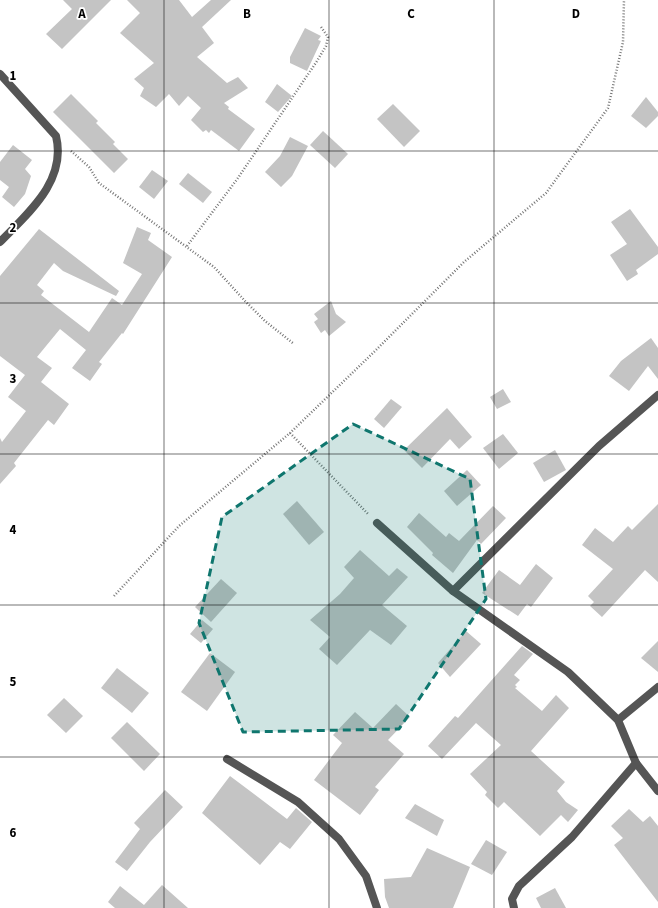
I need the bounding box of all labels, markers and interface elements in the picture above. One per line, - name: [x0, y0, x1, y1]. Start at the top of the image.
- text: A: [77, 5, 86, 23]
- text: B: [243, 5, 251, 23]
- text: C: [407, 5, 415, 23]
- text: D: [572, 5, 580, 23]
- text: 1: [10, 67, 17, 85]
- text: 2: [10, 219, 17, 237]
- text: 3: [10, 370, 17, 388]
- text: 4: [10, 521, 17, 539]
- text: 5: [10, 673, 17, 691]
- text: 6: [10, 824, 17, 842]

